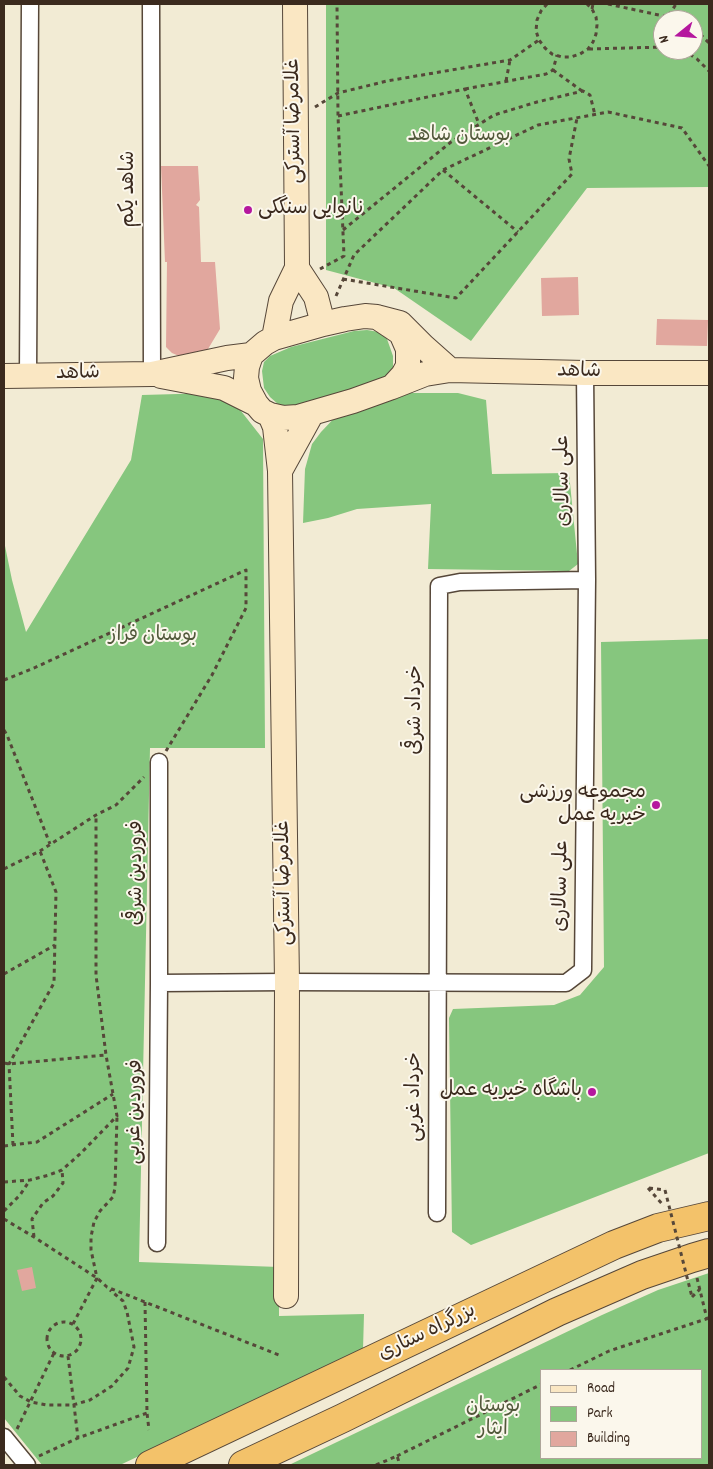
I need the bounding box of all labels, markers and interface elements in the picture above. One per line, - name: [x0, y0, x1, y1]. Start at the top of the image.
- north arrow: [653, 10, 703, 60]
- text: N: [654, 33, 675, 45]
- street label: غلامرضا آسترکی: [283, 58, 309, 184]
- park label: بوستان شاهد: [407, 125, 511, 149]
- street label: شاهد یکم: [118, 151, 142, 227]
- place label: نانوایی سنگکی: [258, 198, 364, 222]
- marker: نانوایی سنگکی: [242, 204, 254, 216]
- street label: شاهد: [557, 361, 601, 385]
- street label: شاهد: [56, 363, 100, 387]
- street label: علی سالاری: [552, 435, 578, 527]
- park label: بوستان فراز: [109, 625, 197, 649]
- street label: خرداد شرقی: [405, 665, 429, 755]
- place label: مجموعه ورزشی خیریه عمل: [519, 782, 646, 829]
- marker: مجموعه ورزشی خیریه عمل: [650, 799, 662, 811]
- street label: فروردین شرقی: [126, 820, 150, 926]
- street label: غلامرضا آسترکی: [273, 820, 299, 946]
- street label: علی سالاری: [550, 840, 576, 932]
- street label: خرداد غربی: [404, 1052, 428, 1142]
- street label: فروردین غربی: [124, 1059, 150, 1165]
- place label: باشگاه خیریه عمل: [440, 1080, 582, 1104]
- marker: باشگاه خیریه عمل: [586, 1086, 598, 1098]
- street label: بزرگراه ستاری: [375, 1300, 481, 1368]
- legend: [540, 1369, 703, 1459]
- text: Road: [587, 1378, 615, 1400]
- park label: بوستان ایثار: [466, 1396, 520, 1443]
- text: Park: [587, 1403, 613, 1425]
- text: Building: [587, 1428, 630, 1450]

